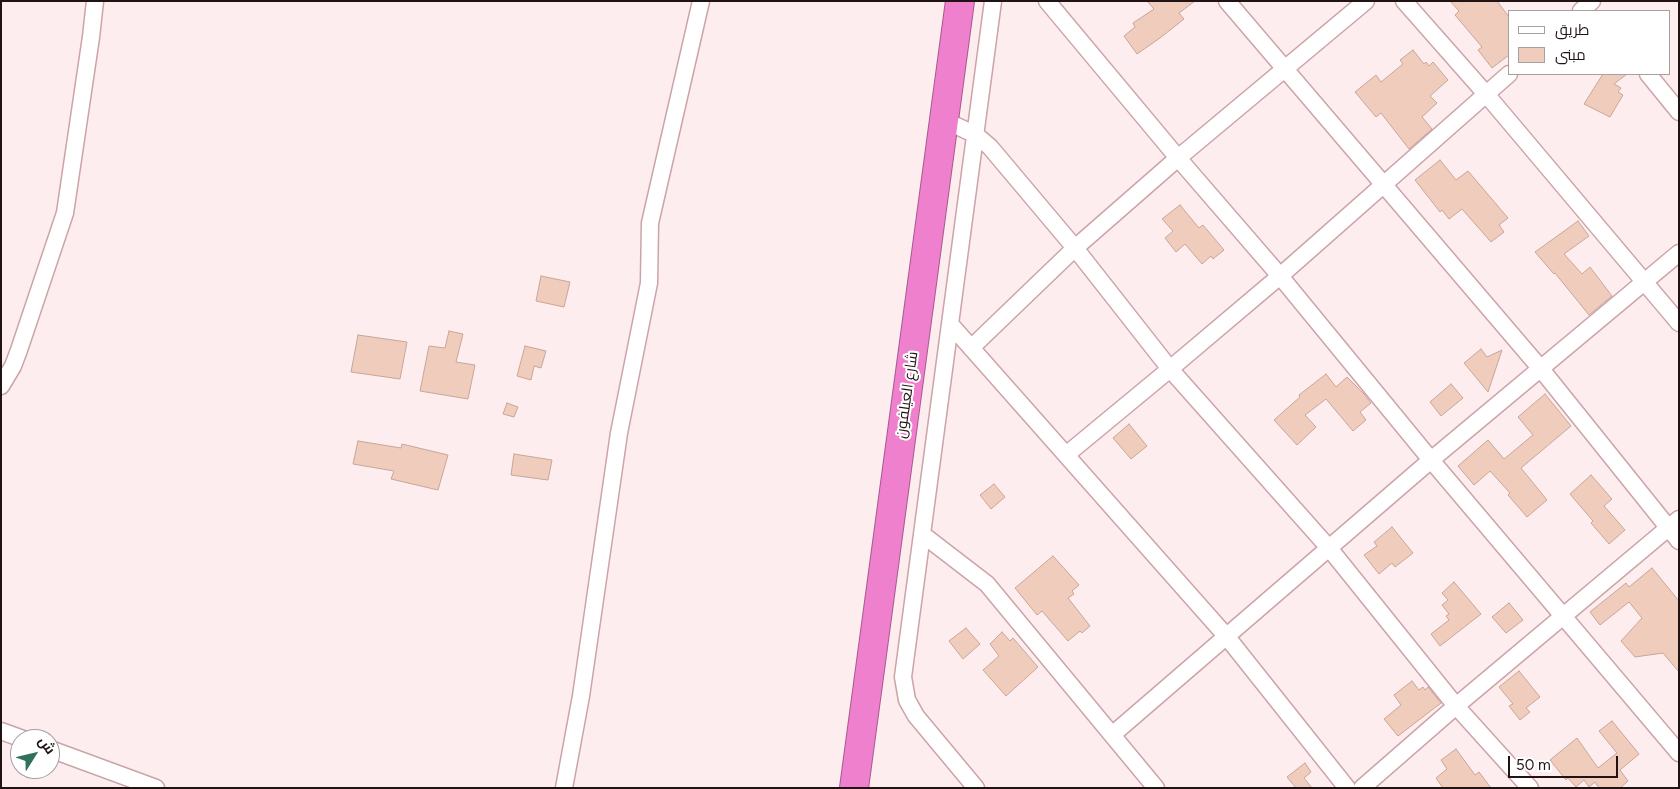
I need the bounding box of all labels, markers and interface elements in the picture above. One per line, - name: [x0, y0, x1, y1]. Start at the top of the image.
- legend: [1508, 10, 1670, 75]
- text: طريق: [1555, 21, 1589, 39]
- text: مبنى: [1555, 46, 1586, 64]
- street label: شارع العيلفون: [892, 350, 922, 440]
- north arrow: [10, 729, 60, 779]
- text: ش: [35, 733, 59, 758]
- scale bar: [1510, 746, 1620, 778]
- text: 50 m: [1516, 756, 1551, 774]

